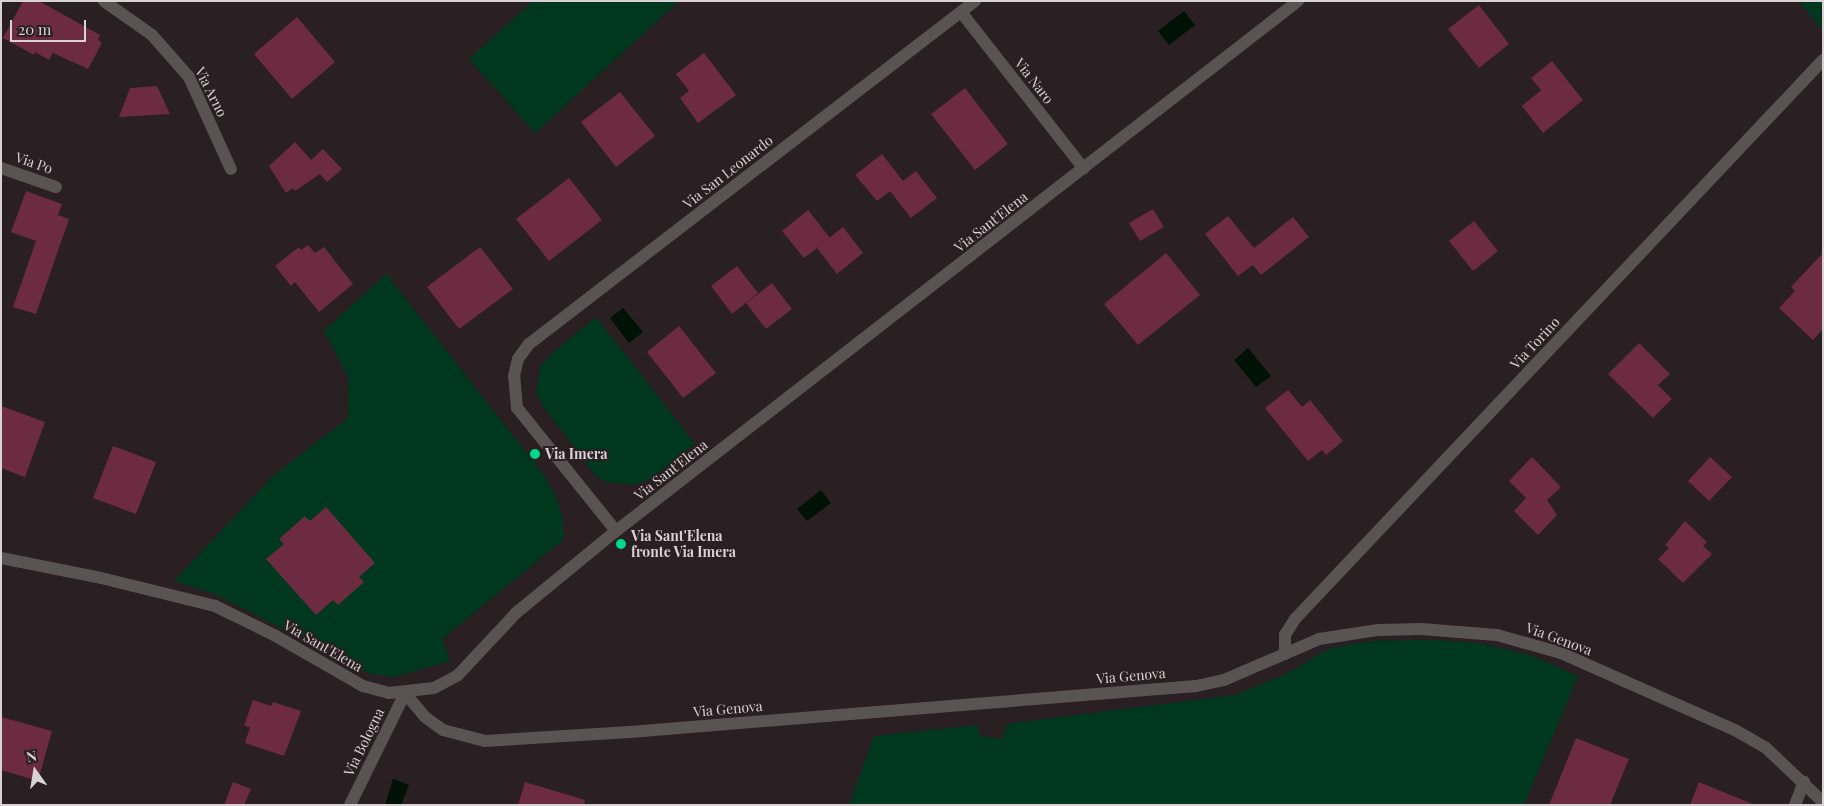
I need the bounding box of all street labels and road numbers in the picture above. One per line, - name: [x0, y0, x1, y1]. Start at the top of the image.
- street label: Via Naro: [1011, 55, 1057, 107]
- street label: Via Arno: [191, 64, 231, 120]
- street label: Via San Leonardo: [680, 132, 776, 212]
- street label: Via Po: [13, 149, 55, 177]
- street label: Via Sant'Elena: [951, 188, 1031, 256]
- street label: Via Torino: [1507, 313, 1563, 373]
- street label: Via Sant'Elena: [631, 436, 711, 504]
- street label: Via Sant'Elena: [281, 617, 365, 675]
- street label: Via Genova: [1523, 619, 1595, 659]
- street label: Via Genova: [1096, 665, 1166, 687]
- street label: Via Genova: [693, 698, 763, 720]
- street label: Via Bologna: [340, 705, 388, 779]

